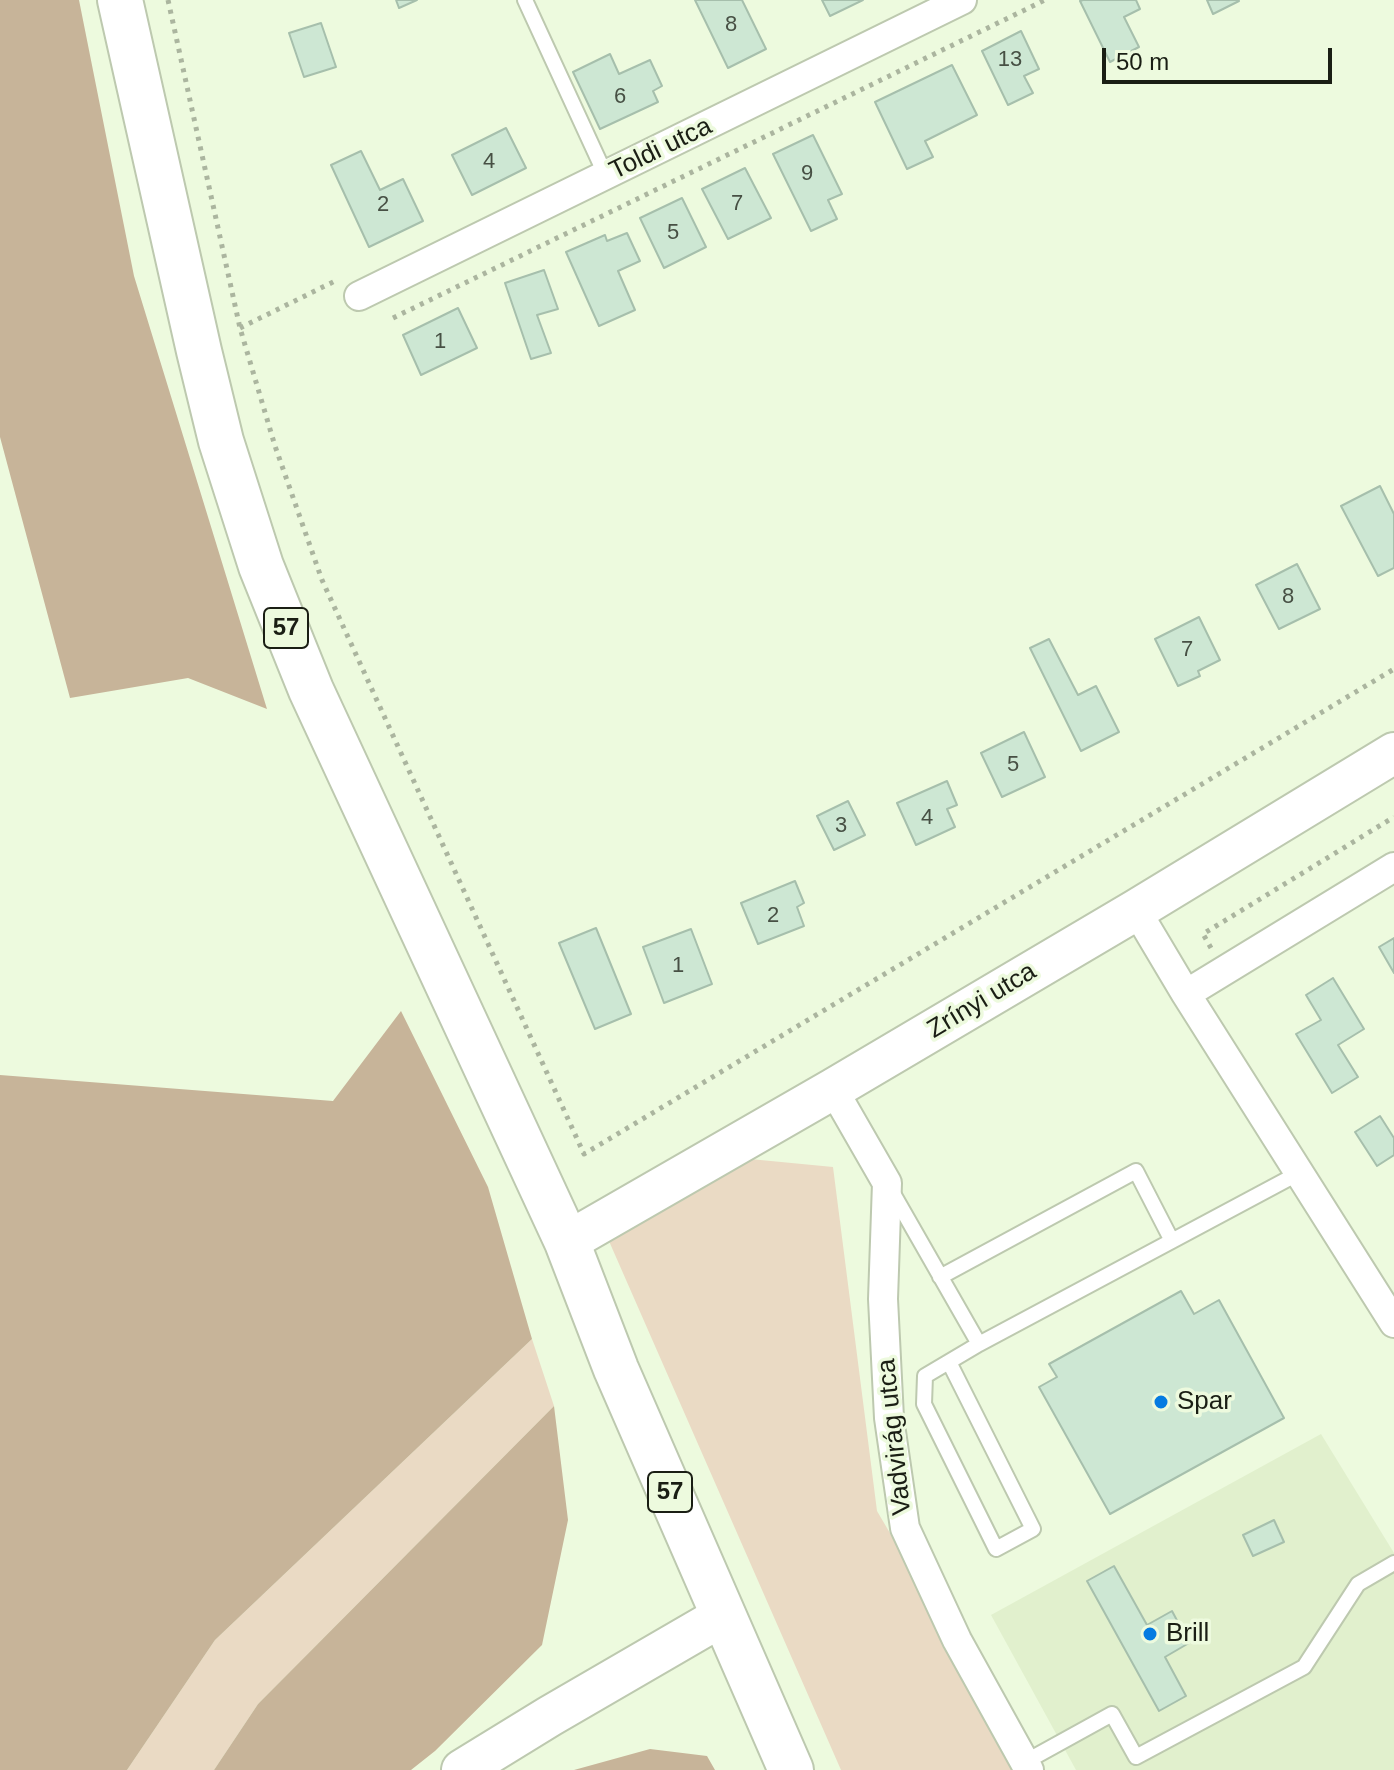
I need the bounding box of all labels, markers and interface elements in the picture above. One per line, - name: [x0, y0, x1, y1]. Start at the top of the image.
- house number: 8: [725, 12, 737, 38]
- scale bar: [1106, 32, 1336, 82]
- house number: 13: [998, 47, 1022, 73]
- text: 50 m: [1116, 48, 1169, 75]
- house number: 6: [614, 84, 626, 110]
- street label: Toldi utca: [605, 111, 717, 187]
- house number: 4: [483, 149, 495, 175]
- house number: 9: [801, 161, 813, 187]
- house number: 7: [731, 191, 743, 217]
- house number: 2: [377, 192, 389, 218]
- house number: 5: [667, 220, 679, 246]
- house number: 1: [434, 329, 446, 355]
- house number: 8: [1282, 584, 1294, 610]
- road number: 57: [264, 608, 308, 648]
- house number: 7: [1181, 637, 1193, 663]
- house number: 5: [1007, 752, 1019, 778]
- house number: 4: [921, 805, 933, 831]
- house number: 3: [835, 813, 847, 839]
- house number: 2: [767, 903, 779, 929]
- house number: 1: [672, 953, 684, 979]
- street label: Zrínyi utca: [922, 956, 1042, 1046]
- street label: Vadvirág utca: [871, 1357, 919, 1517]
- place label: Spar: [1177, 1386, 1232, 1418]
- marker: Spar: [1152, 1393, 1170, 1411]
- road number: 57: [648, 1472, 692, 1512]
- place label: Brill: [1166, 1618, 1209, 1650]
- marker: Brill: [1141, 1625, 1159, 1643]

